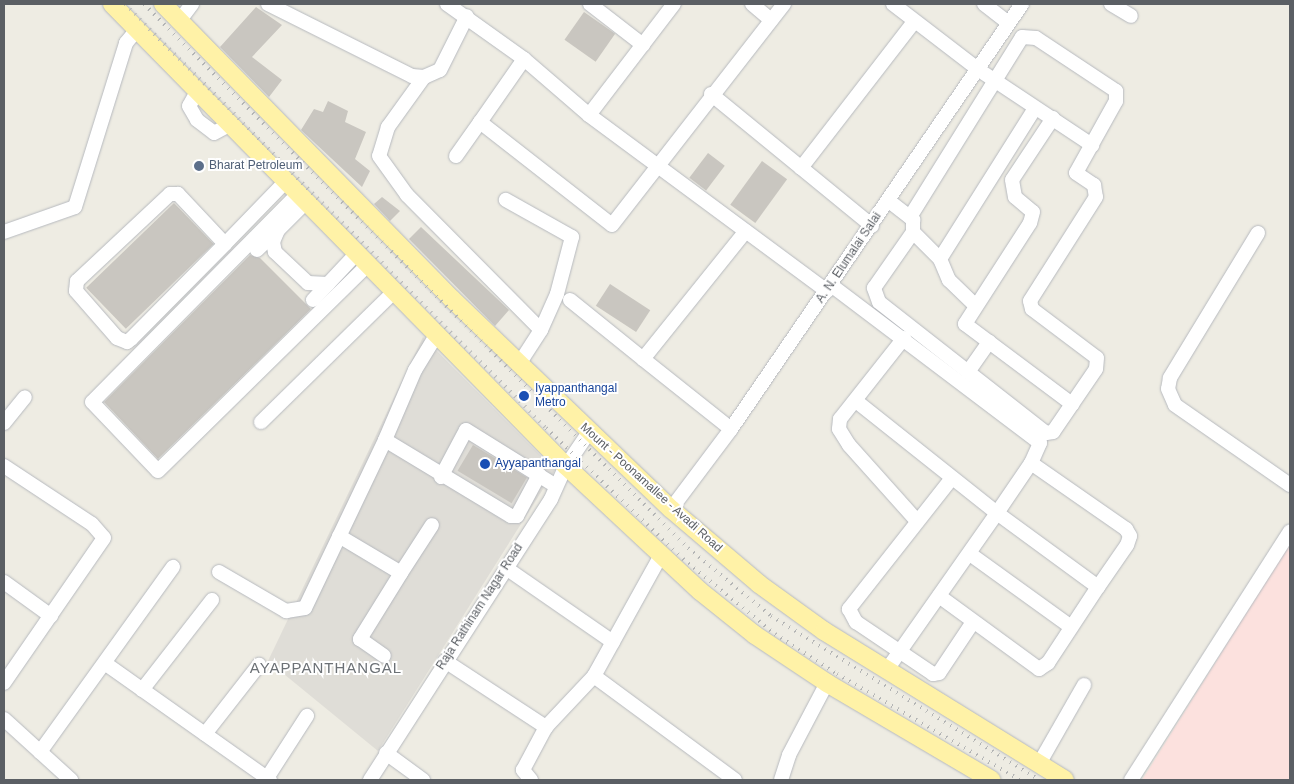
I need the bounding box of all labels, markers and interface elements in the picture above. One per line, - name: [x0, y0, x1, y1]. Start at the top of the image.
- place label: Bharat Petroleum: [209, 159, 302, 173]
- marker: Bharat Petroleum: [193, 160, 205, 172]
- street label: A. N. Elumalai Salai: [813, 210, 885, 306]
- place label: Iyappanthangal Metro: [535, 382, 617, 410]
- marker: Iyappanthangal Metro: [517, 389, 531, 403]
- street label: Mount - Poonamallee - Avadi Road: [577, 420, 725, 556]
- place label: Ayyapanthangal: [495, 457, 581, 471]
- marker: Ayyapanthangal: [479, 458, 491, 470]
- street label: Raja Rathinam Nagar Road: [434, 541, 526, 673]
- district label: AYAPPANTHANGAL: [248, 659, 404, 677]

